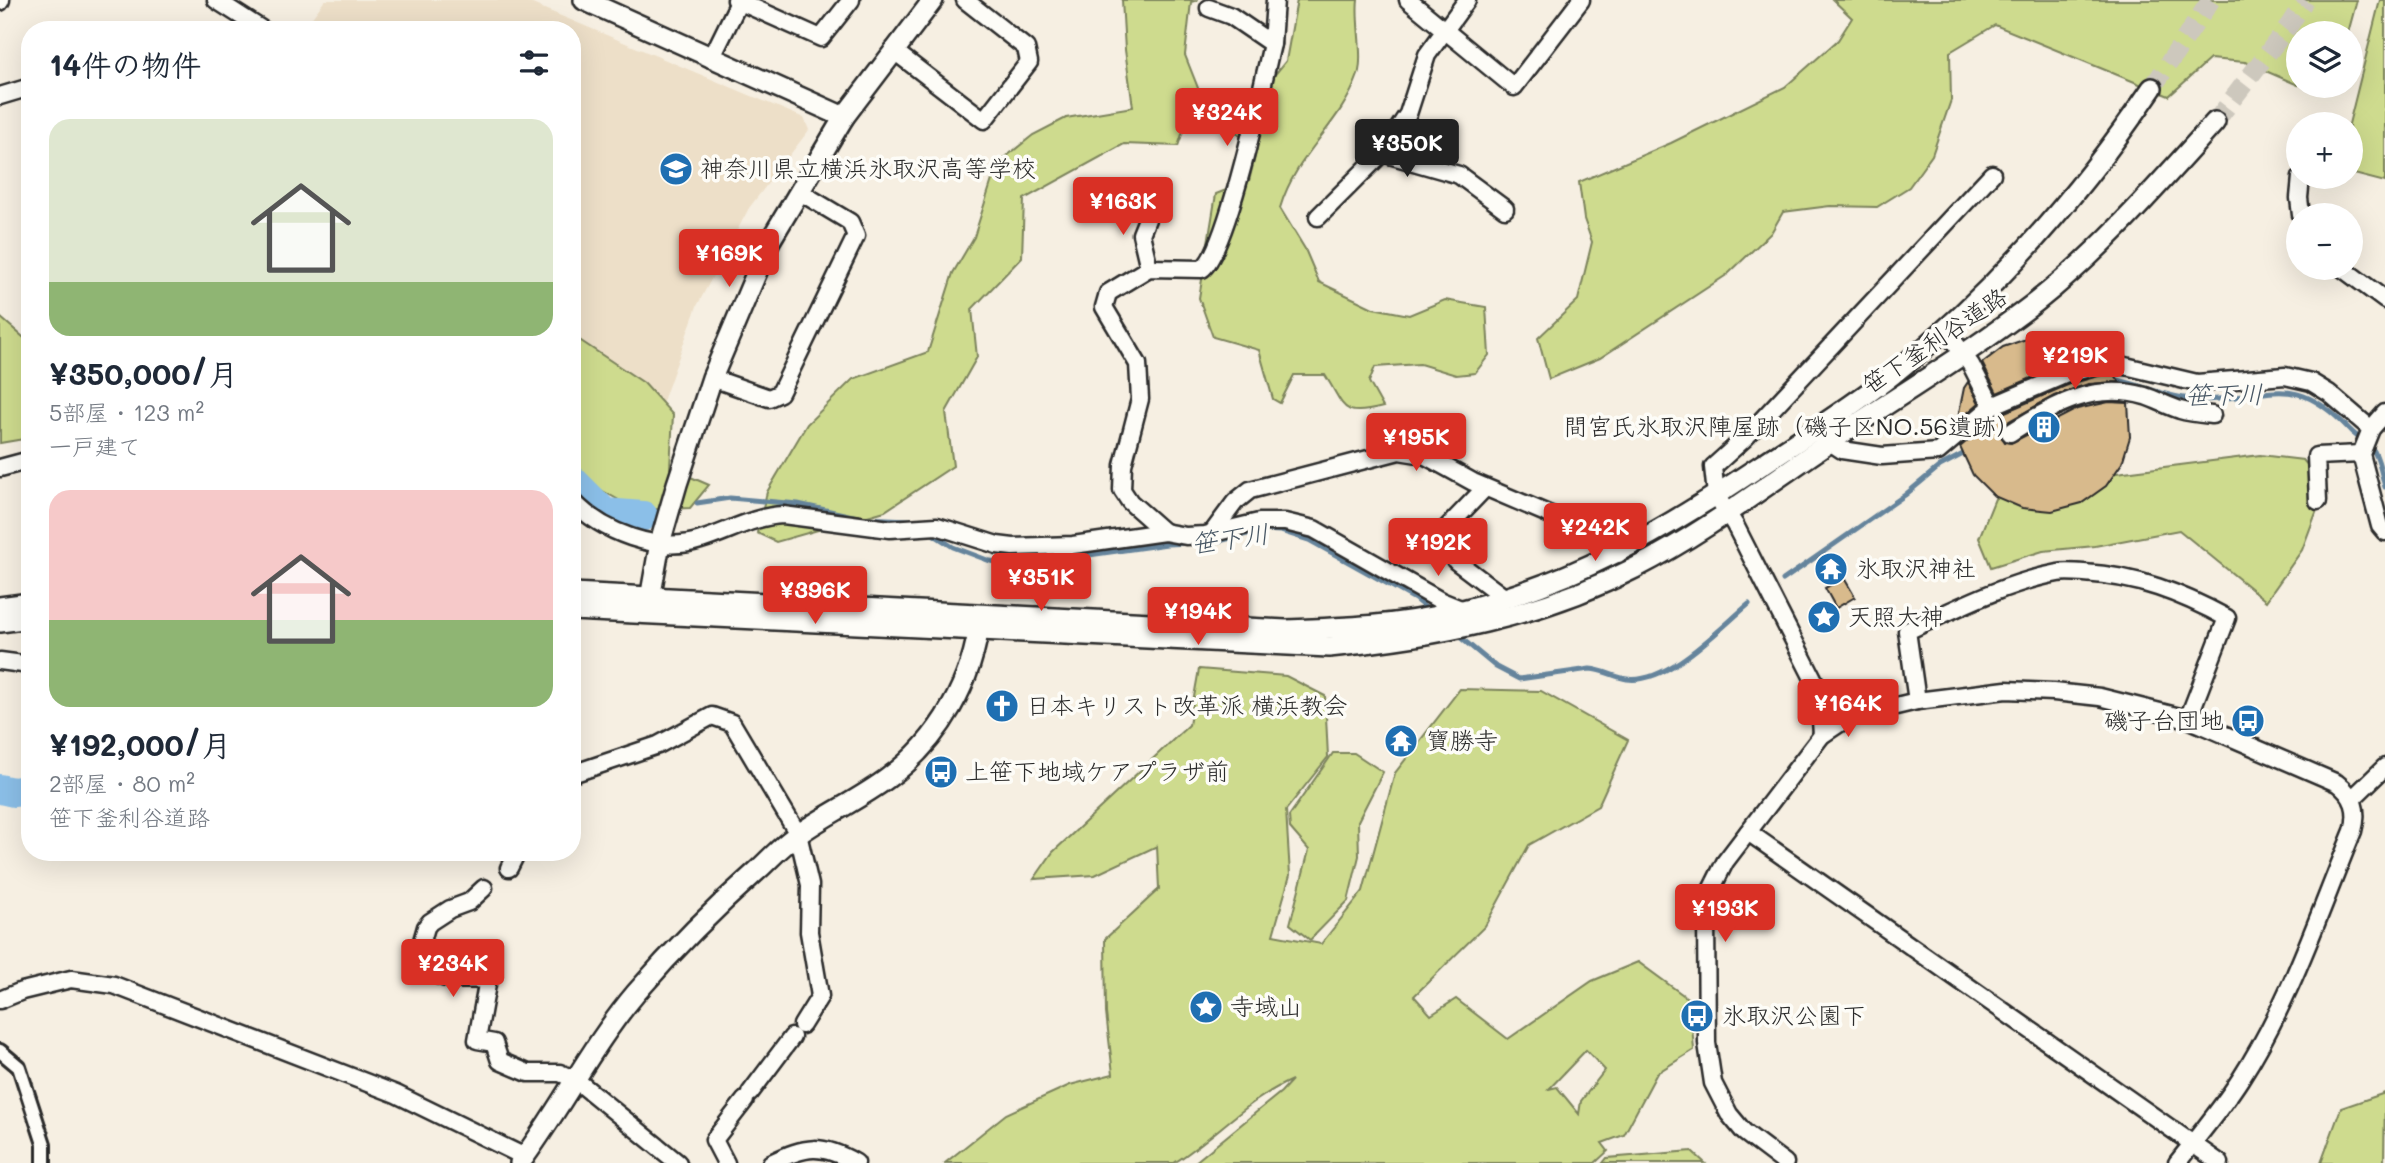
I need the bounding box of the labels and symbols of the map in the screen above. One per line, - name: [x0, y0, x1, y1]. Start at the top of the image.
- pin: ¥324K: [1178, 88, 1276, 148]
- pin: ¥350K: [1358, 120, 1456, 179]
- school or university icon: 神奈川県立横浜氷取沢高等学校: [657, 150, 695, 188]
- place label: 神奈川県立横浜氷取沢高等学校: [700, 152, 1036, 183]
- pin: ¥163K: [1074, 177, 1172, 237]
- pin: ¥169K: [680, 230, 778, 289]
- street label: 笹下釜利谷道路: [1856, 280, 2012, 400]
- pin: ¥219K: [2026, 332, 2124, 391]
- water label: 笹下川: [2185, 376, 2263, 412]
- building icon: 間宮氏氷取沢陣屋跡（磯子区NO.56遺跡）: [2025, 408, 2063, 446]
- place label: 間宮氏氷取沢陣屋跡（磯子区NO.56遺跡）: [1564, 410, 2020, 441]
- pin: ¥195K: [1367, 414, 1465, 473]
- pin: ¥242K: [1546, 504, 1644, 563]
- water label: 笹下川: [1189, 516, 1271, 560]
- pin: ¥192K: [1389, 518, 1487, 578]
- temple icon: 氷取沢神社: [1812, 550, 1850, 588]
- place label: 氷取沢神社: [1856, 552, 1976, 583]
- pin: ¥351K: [992, 554, 1090, 613]
- pin: ¥396K: [766, 566, 864, 626]
- pin: ¥194K: [1149, 588, 1247, 647]
- place icon: 天照大神: [1805, 598, 1843, 636]
- place label: 天照大神: [1848, 600, 1944, 631]
- pin: ¥164K: [1799, 680, 1897, 739]
- church icon: 日本キリスト改革派 横浜教会: [983, 687, 1021, 725]
- place label: 日本キリスト改革派 横浜教会: [1026, 689, 1348, 720]
- bus stop icon: 磯子台団地: [2229, 702, 2267, 740]
- place label: 磯子台団地: [2104, 704, 2224, 735]
- temple icon: 寶勝寺: [1382, 722, 1420, 760]
- place label: 寶勝寺: [1426, 724, 1498, 755]
- bus stop icon: 上笹下地域ケアプラザ前: [922, 753, 960, 791]
- place label: 上笹下地域ケアプラザ前: [965, 755, 1229, 786]
- pin: ¥193K: [1676, 884, 1774, 944]
- pin: ¥234K: [404, 940, 502, 999]
- place icon: 寺域山: [1187, 988, 1225, 1026]
- place label: 寺域山: [1230, 990, 1302, 1021]
- bus stop icon: 氷取沢公園下: [1678, 997, 1716, 1035]
- place label: 氷取沢公園下: [1722, 999, 1866, 1030]

